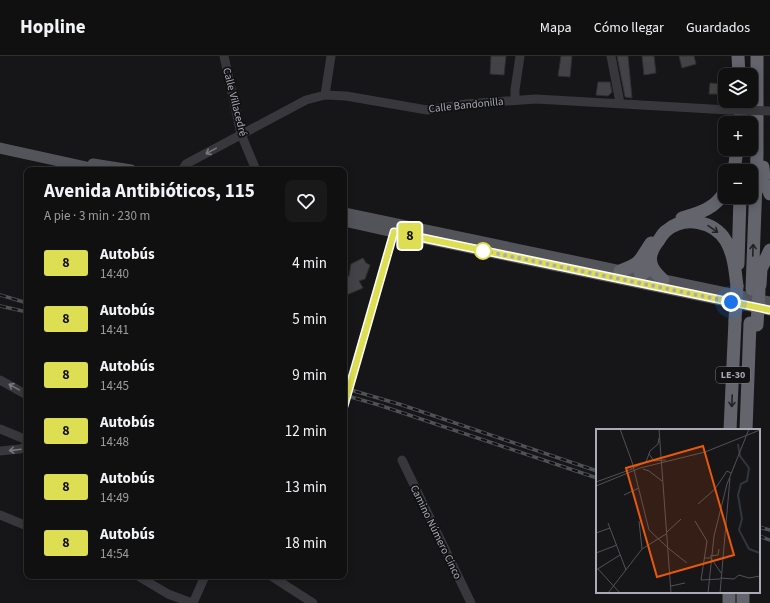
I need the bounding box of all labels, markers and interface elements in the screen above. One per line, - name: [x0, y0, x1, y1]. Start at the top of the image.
- text: Hopline: [20, 14, 86, 41]
- text: Mapa: [540, 18, 572, 38]
- text: Cómo llegar: [594, 18, 664, 38]
- text: Guardados: [686, 18, 750, 38]
- street label: Calle Villacedré: [219, 66, 251, 138]
- map controls: [718, 68, 758, 204]
- button: layers: [718, 68, 758, 108]
- street label: Calle Bandonilla: [428, 94, 504, 116]
- button: +: [718, 116, 758, 156]
- one-way arrow: [205, 147, 217, 155]
- button: −: [718, 164, 758, 204]
- text: Avenida Antibióticos, 115: [44, 178, 255, 205]
- button: heart: [285, 180, 327, 222]
- text: A pie · 3 min · 230 m: [44, 207, 150, 225]
- line badge: 8: [397, 223, 423, 249]
- one-way arrow: [707, 225, 718, 233]
- text: 8: [406, 226, 414, 246]
- unlabelled marker: [474, 242, 492, 260]
- text: Autobús: [100, 244, 155, 265]
- one-way arrow: [750, 244, 757, 257]
- text: 8: [62, 253, 70, 273]
- text: 4 min: [292, 253, 327, 274]
- text: 14:40: [100, 265, 129, 283]
- your location: [721, 292, 741, 312]
- text: Autobús: [100, 300, 155, 321]
- text: 8: [62, 309, 70, 329]
- text: 5 min: [292, 309, 327, 330]
- text: 14:41: [100, 321, 129, 339]
- text: Autobús: [100, 356, 155, 377]
- text: 8: [62, 365, 70, 385]
- text: 9 min: [292, 365, 327, 386]
- road number: LE-30: [716, 367, 750, 383]
- text: 14:45: [100, 377, 129, 395]
- one-way arrow: [8, 383, 20, 391]
- one-way arrow: [728, 394, 735, 407]
- text: Autobús: [100, 412, 155, 433]
- text: 8: [62, 421, 70, 441]
- text: 12 min: [285, 421, 327, 442]
- inset map: [596, 429, 760, 593]
- text: 14:48: [100, 433, 129, 451]
- one-way arrow: [9, 446, 22, 453]
- text: Autobús: [100, 468, 155, 489]
- text: 8: [62, 477, 70, 497]
- text: 13 min: [285, 477, 327, 498]
- street label: Camino Número Cinco: [407, 482, 465, 582]
- text: 14:49: [100, 489, 129, 507]
- text: Autobús: [100, 524, 155, 545]
- text: 8: [62, 533, 70, 553]
- text: 18 min: [285, 533, 327, 554]
- text: 14:54: [100, 545, 129, 563]

